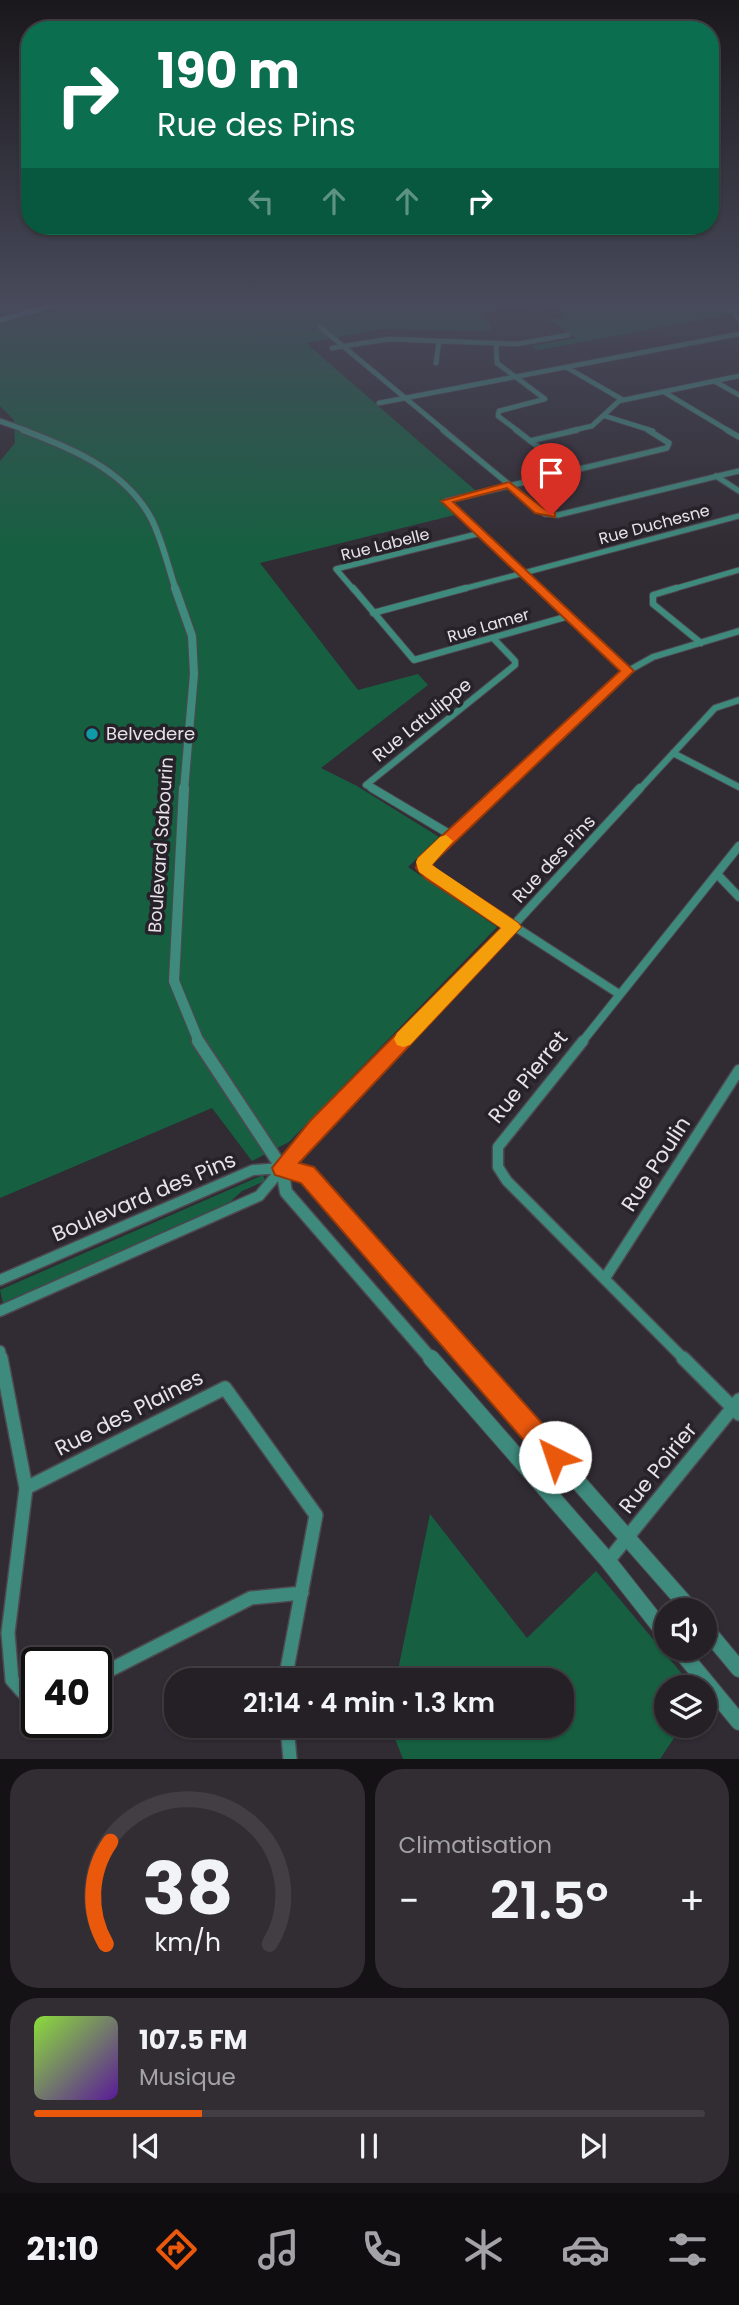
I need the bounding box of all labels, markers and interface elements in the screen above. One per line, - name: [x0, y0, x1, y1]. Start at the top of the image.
- text: 190 m: [157, 37, 300, 105]
- icon: right: [42, 49, 133, 140]
- text: Rue des Pins: [157, 102, 356, 147]
- icon: left: [242, 182, 280, 220]
- icon: ahead: [315, 182, 353, 220]
- icon: ahead: [388, 182, 426, 220]
- icon: right: [461, 182, 499, 220]
- pin: [521, 443, 581, 515]
- icon: arrive: [532, 454, 570, 492]
- street label: Rue Duchesne: [596, 499, 712, 550]
- street label: Rue Labelle: [338, 522, 432, 567]
- street label: Rue Lamer: [444, 603, 532, 648]
- street label: Rue Latulippe: [367, 672, 476, 767]
- place label: Belvedere: [106, 721, 195, 746]
- marker: Belvedere: [84, 726, 100, 742]
- street label: Boulevard Sabourin: [142, 756, 179, 934]
- street label: Rue des Pins: [506, 809, 601, 908]
- street label: Rue Pierret: [481, 1024, 574, 1129]
- street label: Rue Poulin: [614, 1111, 697, 1217]
- street label: Boulevard des Pins: [47, 1145, 240, 1248]
- street label: Rue des Plaines: [50, 1363, 208, 1462]
- street label: Rue Poirier: [612, 1416, 703, 1519]
- position arrow: [518, 1420, 592, 1494]
- map controls: [654, 1598, 717, 1738]
- button: sound: [654, 1598, 717, 1661]
- speed limit sign: 40: [21, 1647, 112, 1738]
- button: layers: [654, 1675, 717, 1738]
- text: 21:14 · 4 min · 1.3 km: [243, 1685, 495, 1721]
- text: Climatisation: [399, 1829, 552, 1861]
- text: 38: [142, 1839, 233, 1940]
- text: 21.5°: [490, 1864, 609, 1937]
- text: −: [399, 1874, 419, 1927]
- text: +: [679, 1874, 705, 1927]
- text: km/h: [154, 1925, 221, 1960]
- text: 107.5 FM: [139, 2022, 247, 2058]
- text: Musique: [139, 2061, 236, 2093]
- icon: previous: [127, 2127, 165, 2165]
- icon: pause: [350, 2127, 388, 2165]
- icon: next: [574, 2127, 612, 2165]
- icon: directions: [152, 2225, 201, 2274]
- icon: music: [254, 2225, 303, 2274]
- icon: phone: [357, 2225, 406, 2274]
- icon: climate: [459, 2225, 508, 2274]
- icon: car: [561, 2225, 610, 2274]
- icon: filters: [663, 2225, 712, 2274]
- text: 21:10: [27, 2226, 99, 2271]

